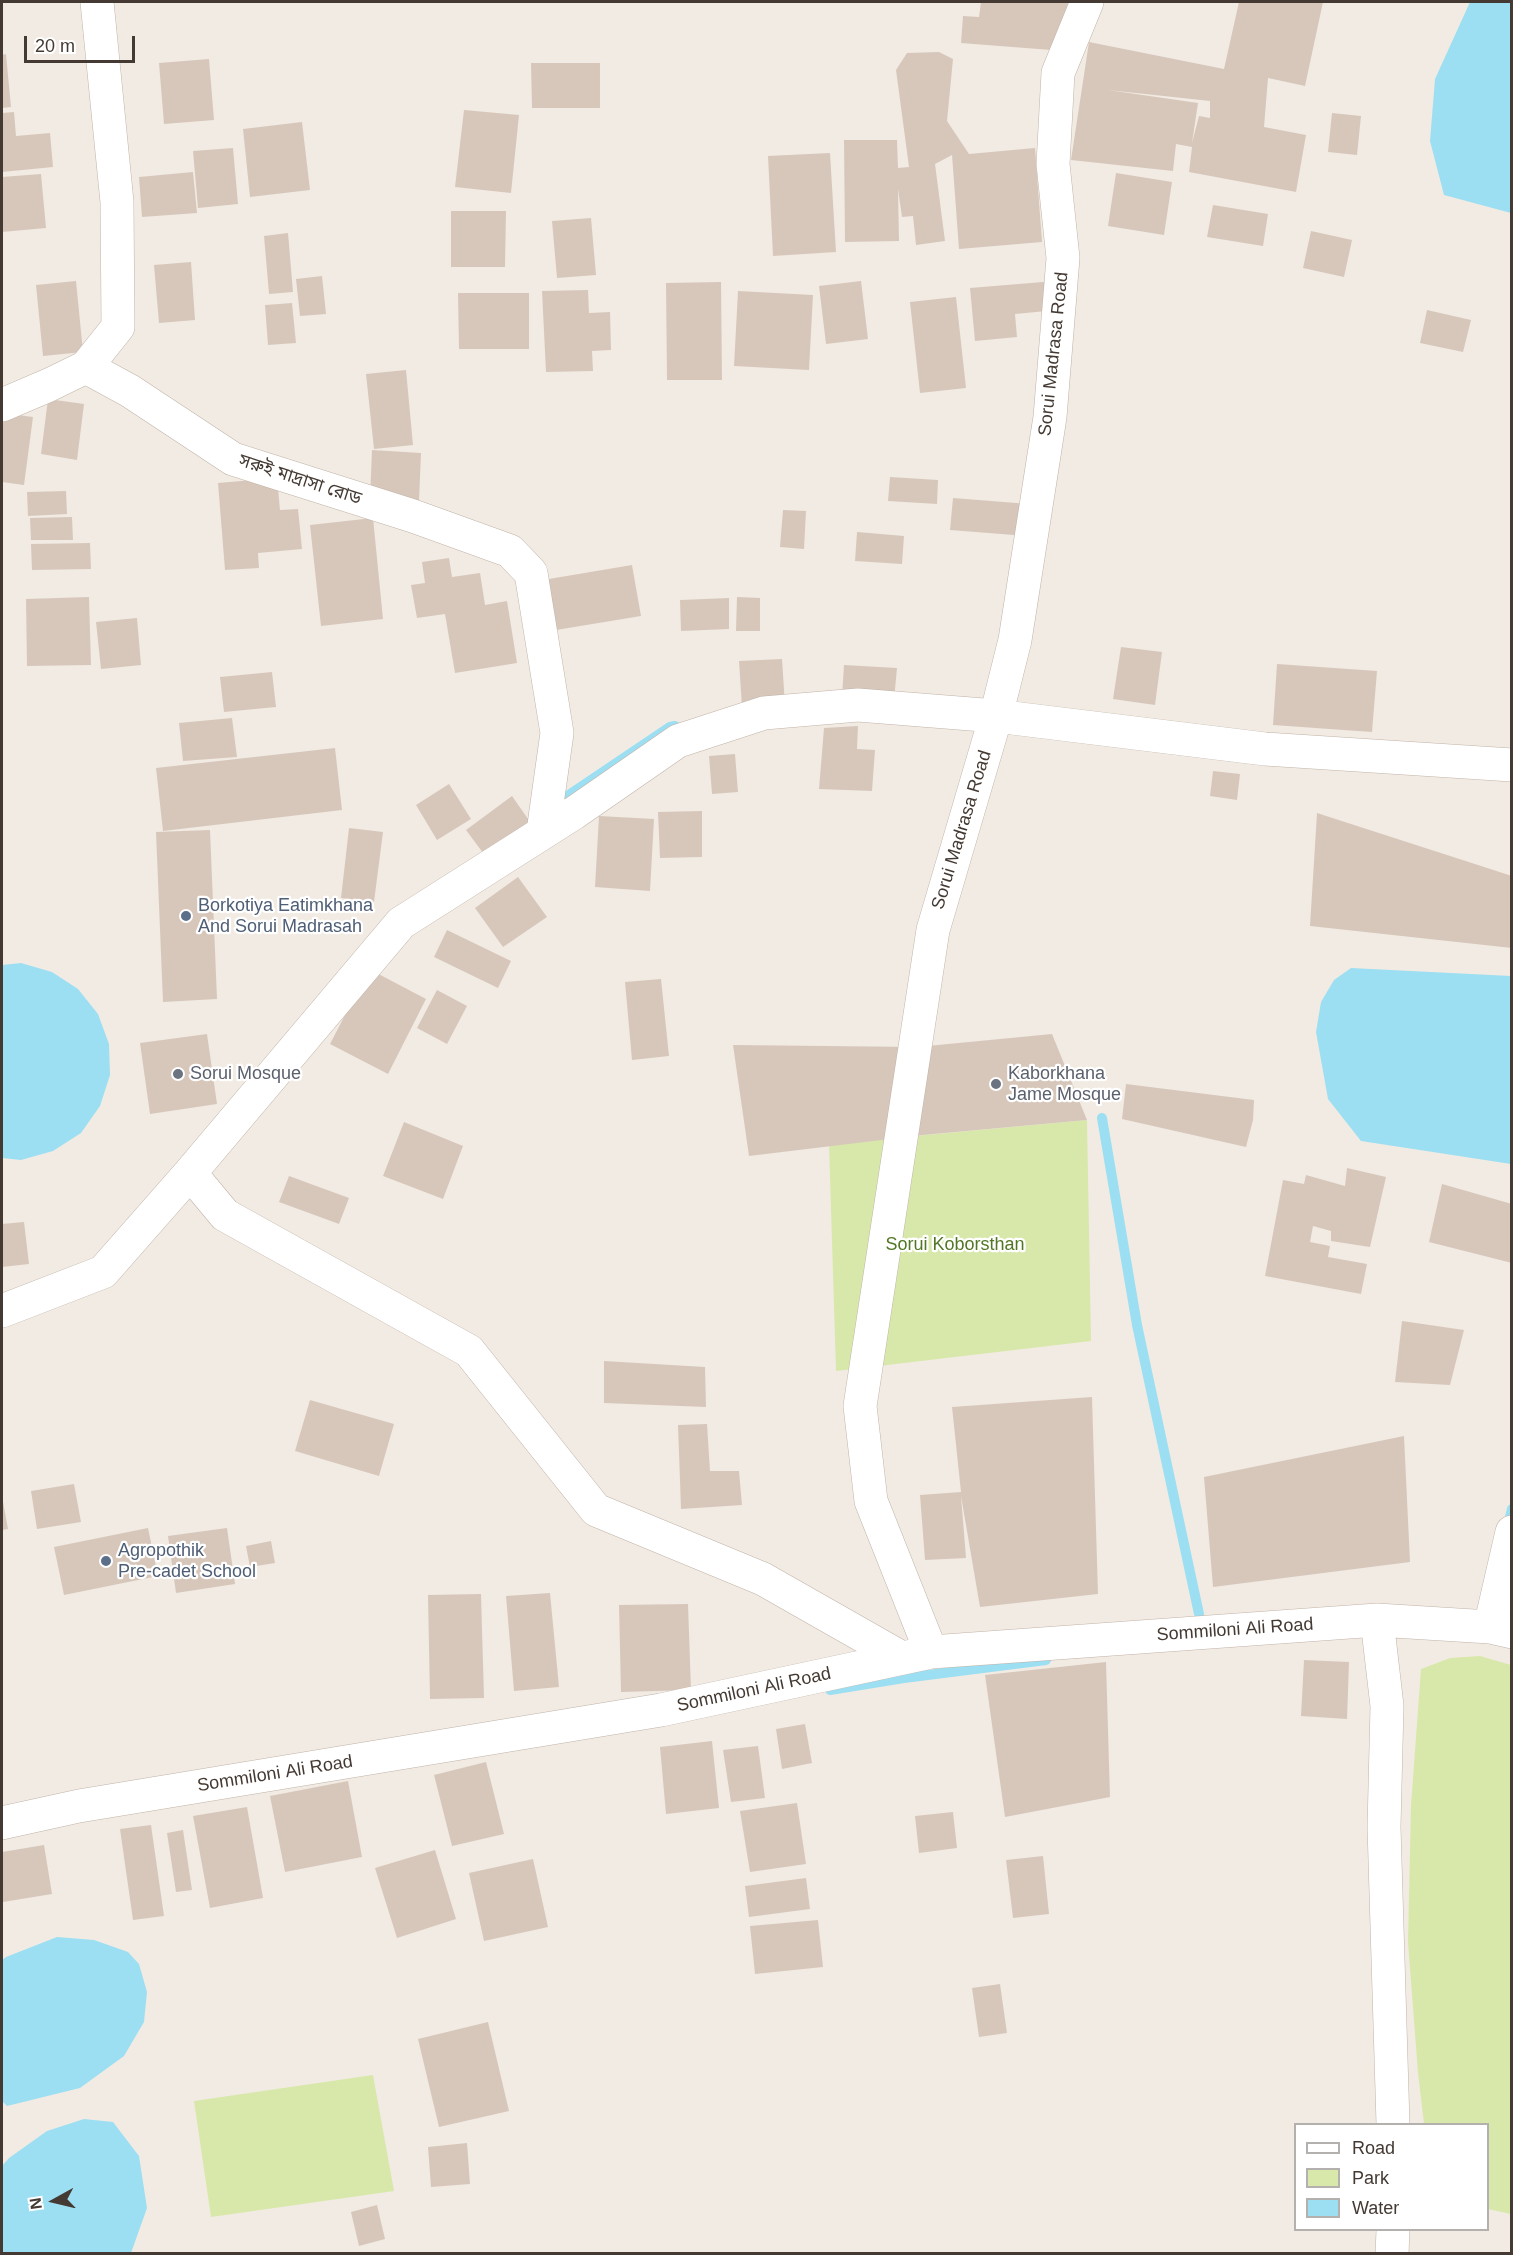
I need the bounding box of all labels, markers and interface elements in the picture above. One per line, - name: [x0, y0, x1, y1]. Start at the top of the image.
- scale bar: [27, 24, 138, 62]
- text: 20 m: [35, 36, 75, 56]
- street label: Sorui Madrasa Road: [1035, 271, 1073, 437]
- street label: সরুই মাদ্রাসা রোড: [236, 450, 364, 510]
- street label: Sorui Madrasa Road: [928, 748, 996, 912]
- place label: Borkotiya Eatimkhana And Sorui Madrasah: [198, 895, 373, 938]
- marker: Borkotiya Eatimkhana And Sorui Madrasah: [179, 909, 193, 923]
- place label: Sorui Mosque: [190, 1063, 301, 1085]
- place label: Kaborkhana Jame Mosque: [1008, 1063, 1121, 1106]
- marker: Sorui Mosque: [171, 1067, 185, 1081]
- marker: Kaborkhana Jame Mosque: [989, 1077, 1003, 1091]
- park label: Sorui Koborsthan: [885, 1234, 1025, 1256]
- place label: Agropothik Pre-cadet School: [118, 1540, 256, 1582]
- marker: Agropothik Pre-cadet School: [99, 1554, 113, 1568]
- street label: Sommiloni Ali Road: [1156, 1614, 1314, 1646]
- street label: Sommiloni Ali Road: [675, 1663, 833, 1717]
- street label: Sommiloni Ali Road: [196, 1751, 354, 1797]
- legend: [1294, 2123, 1489, 2231]
- text: Road: [1352, 2138, 1395, 2158]
- text: Park: [1352, 2168, 1389, 2188]
- north arrow: [24, 2171, 84, 2231]
- text: N: [26, 2197, 45, 2210]
- text: Water: [1352, 2198, 1399, 2218]

